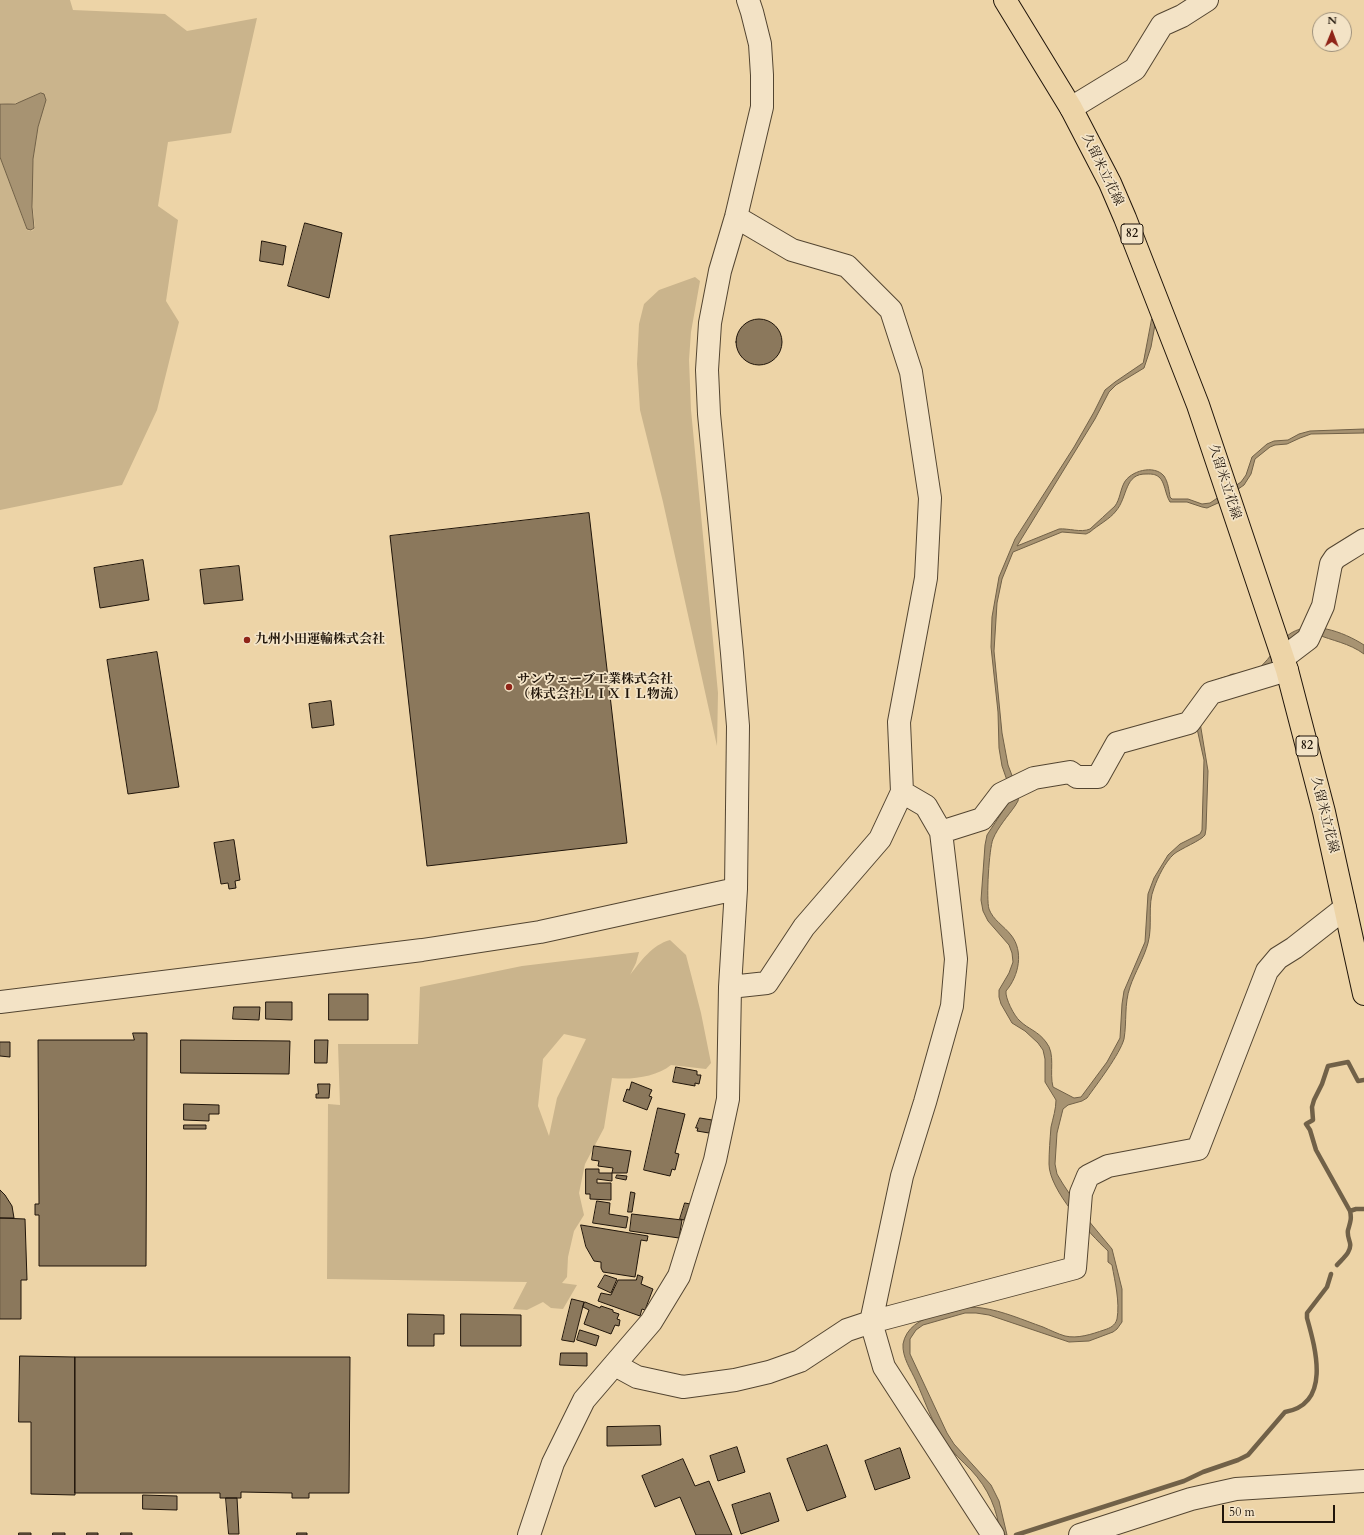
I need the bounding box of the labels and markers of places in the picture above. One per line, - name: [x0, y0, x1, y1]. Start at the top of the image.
- place label: 九州小田運輸株式会社: [255, 632, 385, 648]
- marker: 九州小田運輸株式会社: [242, 635, 252, 645]
- place label: サンウェーブ工業株式会社 （株式会社ＬＩＸＩＬ物流）: [517, 672, 686, 703]
- marker: サンウェーブ工業株式会社 （株式会社ＬＩＸＩＬ物流）: [504, 682, 514, 692]

